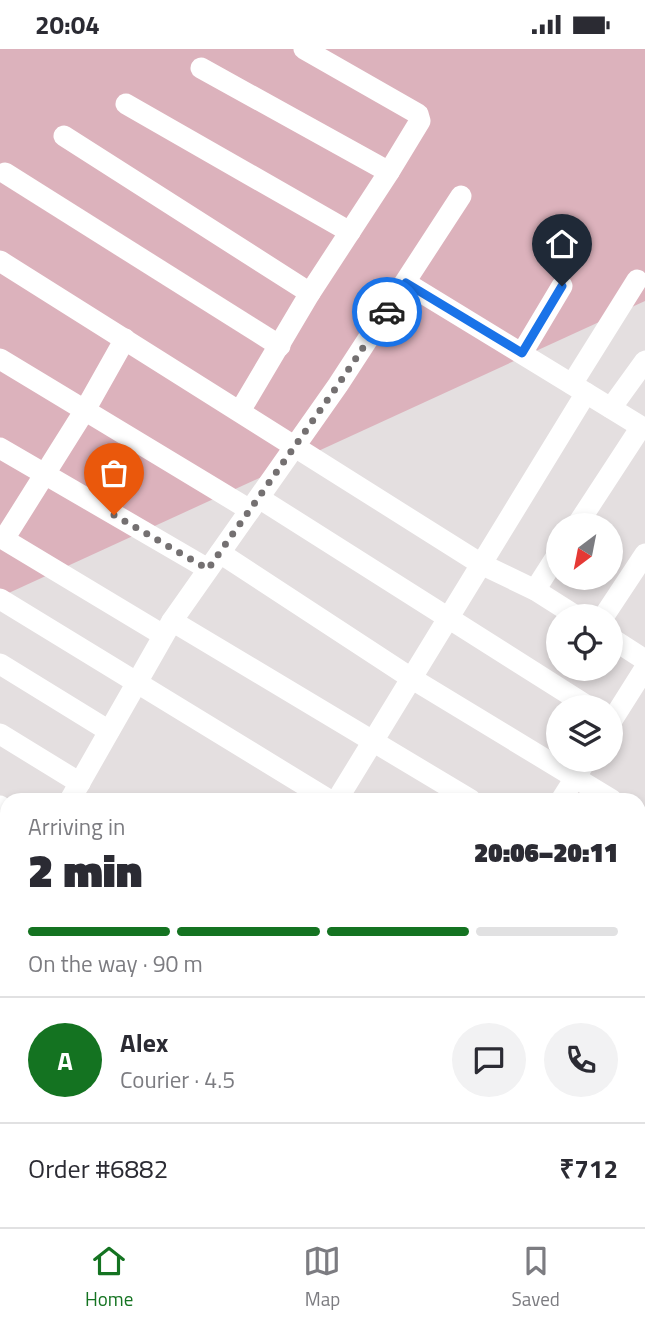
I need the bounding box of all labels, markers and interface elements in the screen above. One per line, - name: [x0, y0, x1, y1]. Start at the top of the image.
- text: 20:04: [35, 5, 100, 44]
- pin: [532, 214, 592, 286]
- icon: home: [543, 225, 581, 263]
- courier: [352, 277, 422, 347]
- icon: car: [368, 293, 406, 331]
- pin: [84, 443, 144, 515]
- icon: bag: [95, 454, 133, 492]
- north arrow: [546, 513, 623, 590]
- map controls: [546, 513, 623, 772]
- button: locate: [546, 604, 623, 681]
- button: layers: [546, 695, 623, 772]
- text: Arriving in: [28, 809, 125, 844]
- text: 20:06–20:11: [474, 833, 618, 872]
- text: 2 min: [28, 835, 142, 905]
- text: On the way · 90 m: [28, 946, 203, 981]
- text: Alex: [120, 1023, 168, 1062]
- button: chat: [452, 1023, 526, 1097]
- button: phone: [544, 1023, 618, 1097]
- text: A: [57, 1041, 73, 1080]
- text: Courier · 4.5: [120, 1062, 235, 1097]
- text: Order #6882: [28, 1149, 168, 1188]
- text: ₹712: [559, 1149, 618, 1188]
- tab: Home: [85, 1242, 133, 1313]
- tab: Map: [303, 1242, 341, 1313]
- tab: Saved: [512, 1242, 560, 1313]

